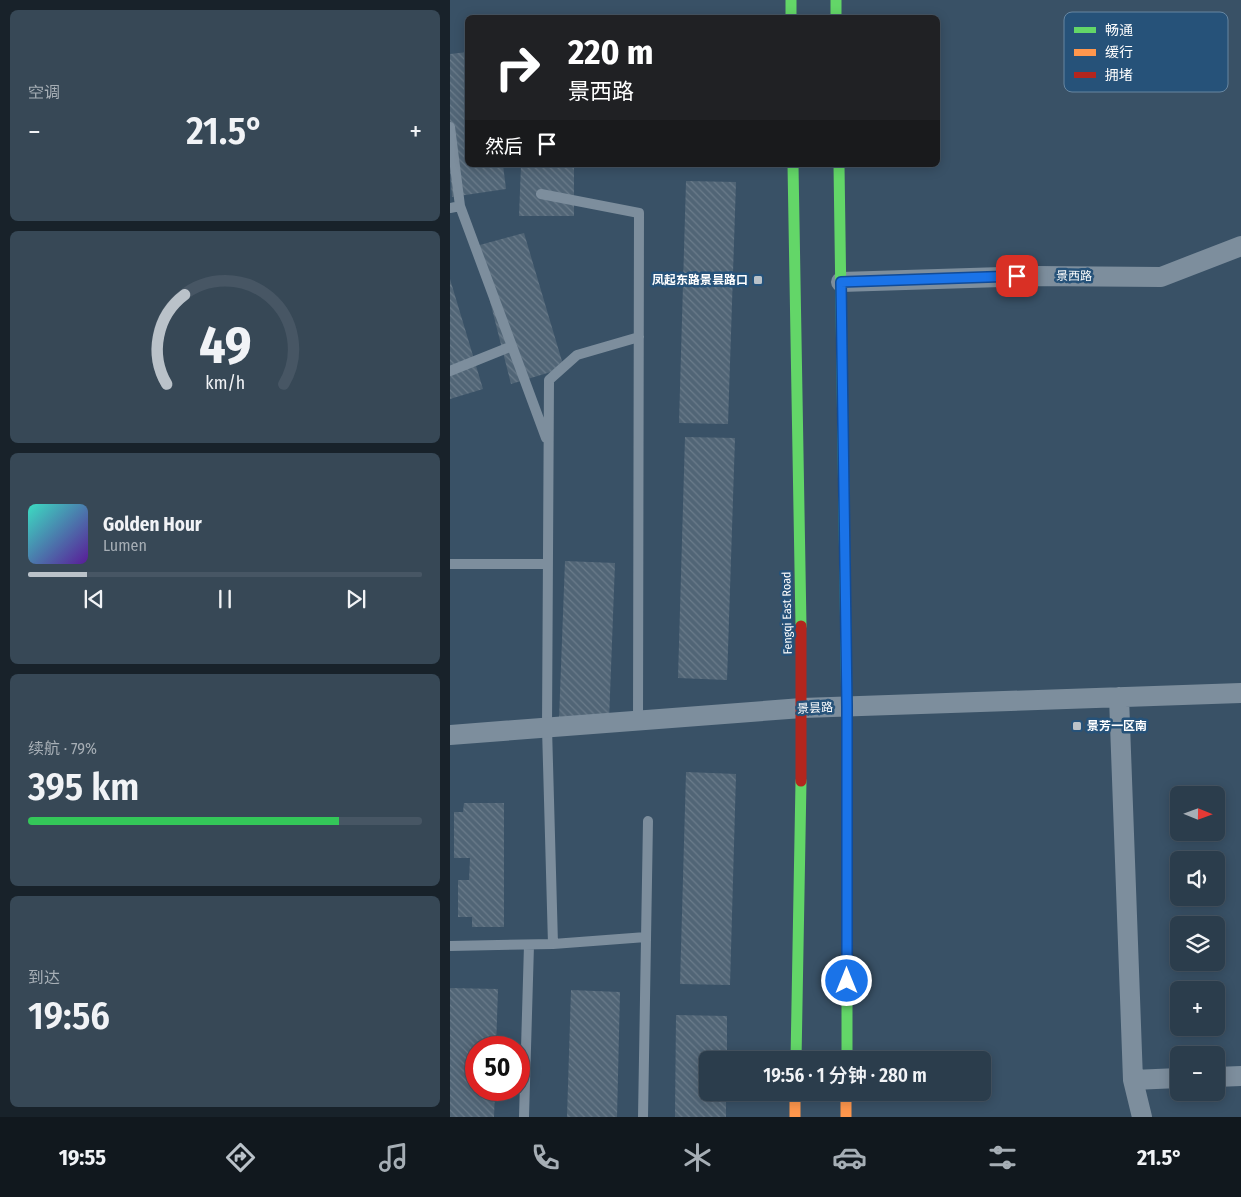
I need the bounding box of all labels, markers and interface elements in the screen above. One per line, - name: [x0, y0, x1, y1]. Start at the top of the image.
- legend: [1064, 12, 1228, 92]
- text: 畅通: [1105, 22, 1133, 39]
- text: 220 m: [568, 31, 654, 73]
- icon: right: [485, 35, 550, 100]
- text: 缓行: [1105, 44, 1133, 61]
- text: 拥堵: [1105, 67, 1133, 84]
- text: 景西路: [568, 78, 634, 105]
- text: 空调: [28, 83, 60, 102]
- text: 21.5°: [186, 108, 264, 154]
- text: −: [28, 115, 41, 148]
- text: +: [409, 115, 422, 148]
- icon: arrive: [533, 130, 561, 158]
- text: 然后: [485, 135, 523, 158]
- pin: [996, 255, 1038, 297]
- icon: arrive: [1003, 262, 1031, 290]
- street label: 景西路: [1056, 269, 1092, 283]
- place label: 凤起东路景昙路口: [652, 273, 748, 287]
- marker: 凤起东路景昙路口: [752, 274, 764, 286]
- text: 49: [199, 314, 251, 377]
- text: km/h: [205, 372, 245, 394]
- text: Golden Hour: [103, 513, 202, 536]
- text: Lumen: [103, 536, 147, 555]
- street label: Fengqi East Road: [779, 571, 795, 655]
- icon: previous: [80, 585, 108, 613]
- icon: pause: [211, 585, 239, 613]
- icon: next: [342, 585, 370, 613]
- street label: 景昙路: [797, 700, 833, 716]
- place label: 景芳一区南: [1087, 719, 1147, 733]
- marker: 景芳一区南: [1071, 720, 1083, 732]
- text: 续航 · 79%: [28, 739, 97, 758]
- text: 395 km: [28, 764, 139, 810]
- north arrow: [1170, 786, 1225, 841]
- map controls: [1170, 786, 1225, 1101]
- button: sound: [1170, 851, 1225, 906]
- button: layers: [1170, 916, 1225, 971]
- position arrow: [820, 954, 872, 1006]
- text: 到达: [28, 968, 60, 987]
- button: +: [1170, 981, 1225, 1036]
- text: 19:56: [28, 993, 110, 1039]
- speed limit sign: 50: [465, 1036, 530, 1101]
- button: −: [1170, 1046, 1225, 1101]
- text: 19:56 · 1 分钟 · 280 m: [763, 1064, 927, 1087]
- icon: directions: [223, 1140, 258, 1175]
- icon: music: [376, 1140, 411, 1175]
- icon: phone: [528, 1140, 563, 1175]
- icon: climate: [680, 1140, 715, 1175]
- icon: car: [832, 1140, 867, 1175]
- icon: filters: [985, 1140, 1020, 1175]
- text: 19:55: [59, 1144, 106, 1171]
- text: 21.5°: [1137, 1144, 1182, 1171]

